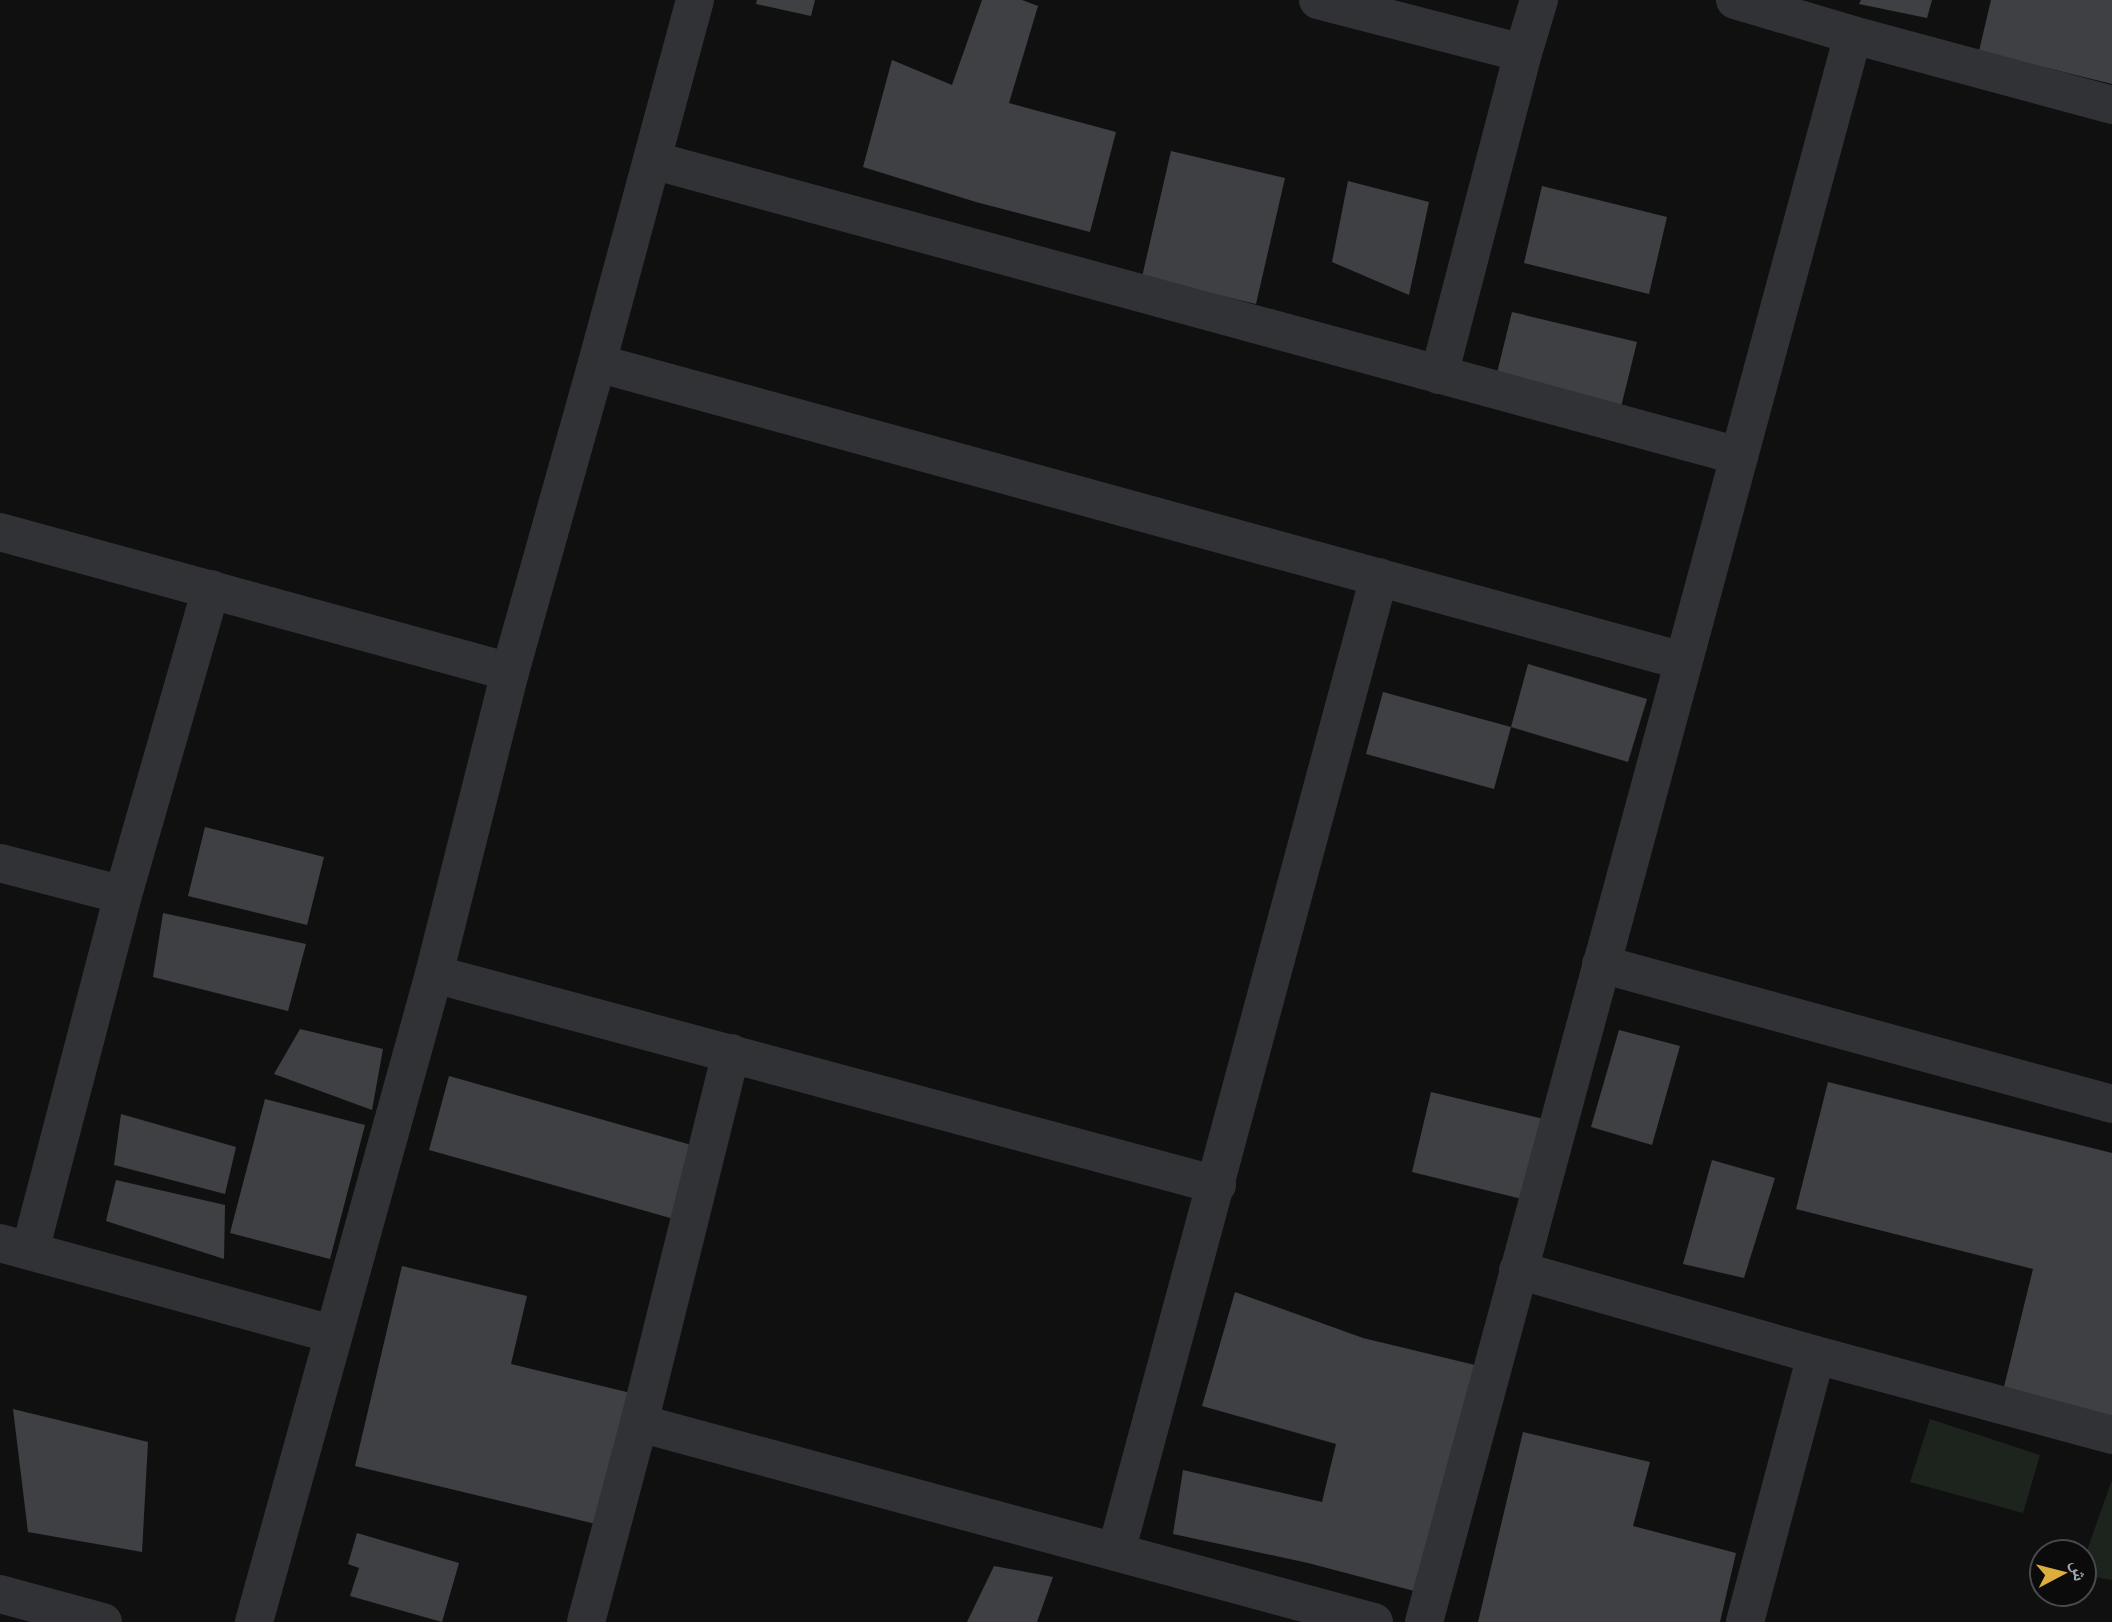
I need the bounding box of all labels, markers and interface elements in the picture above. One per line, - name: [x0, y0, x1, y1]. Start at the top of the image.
- north arrow: [2028, 1538, 2098, 1608]
- text: ش: [2067, 1560, 2091, 1582]

